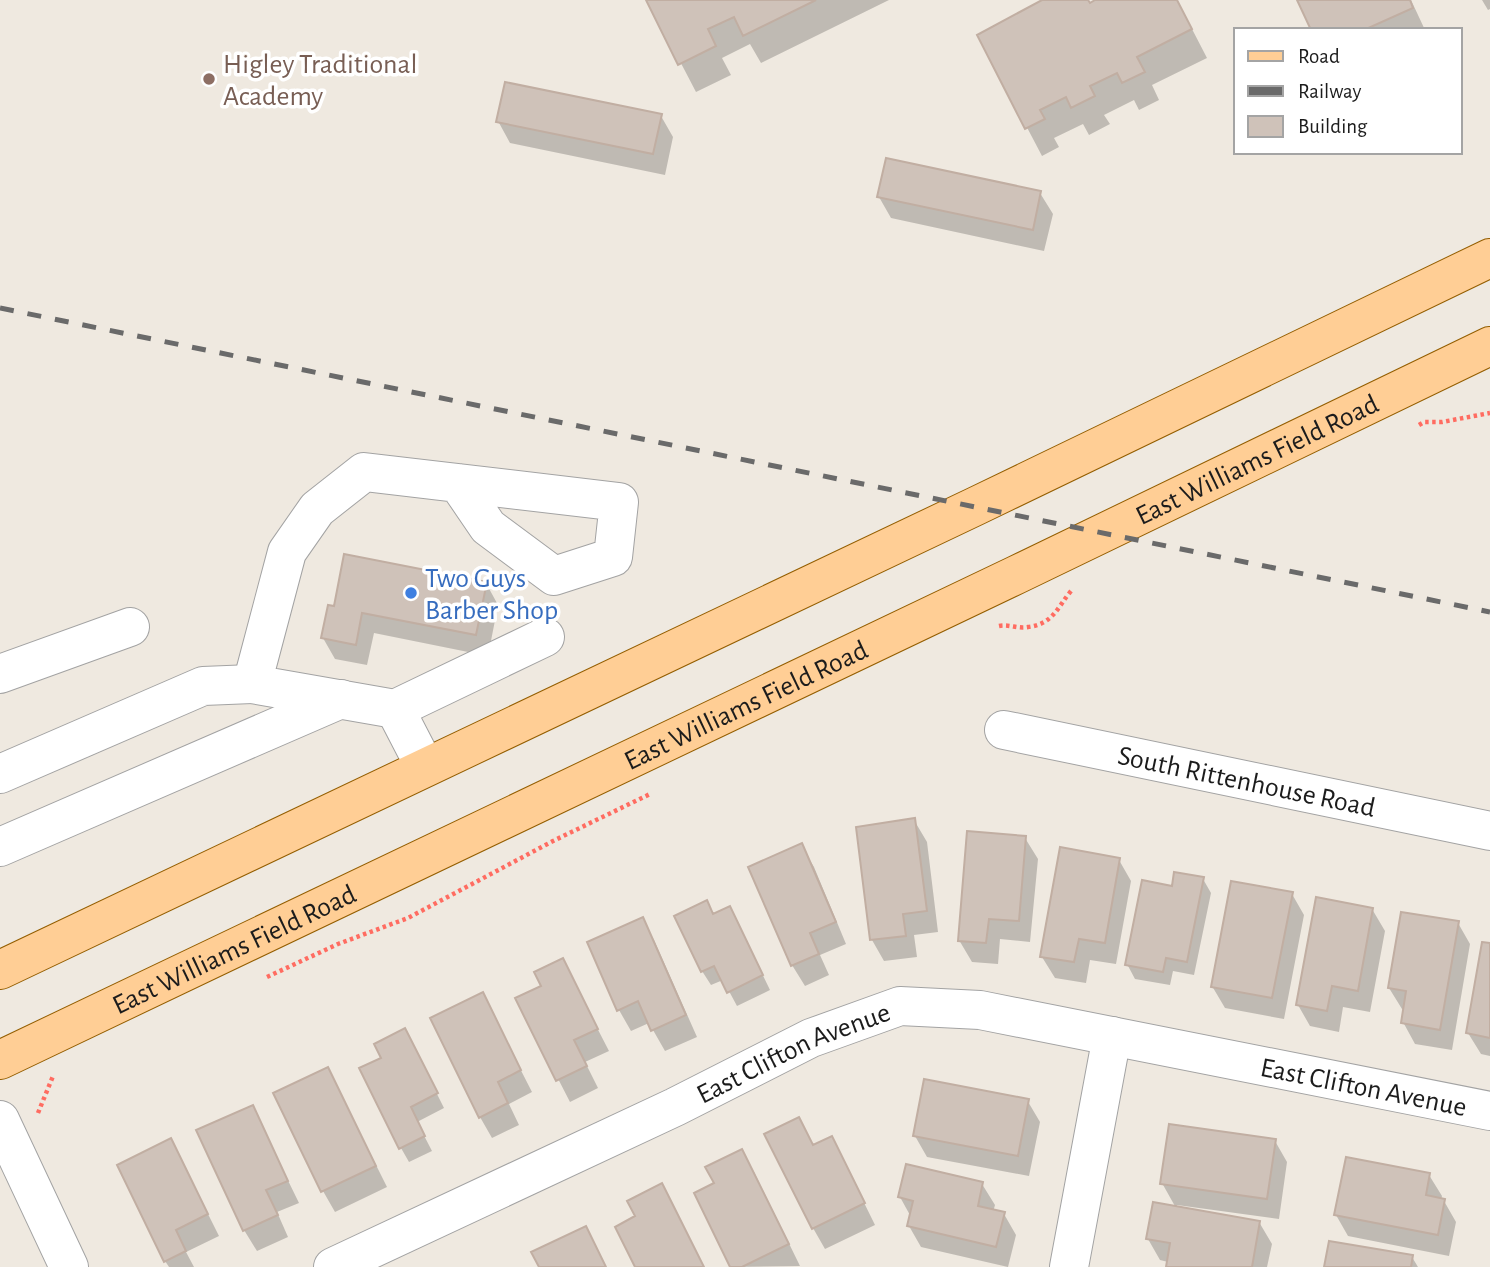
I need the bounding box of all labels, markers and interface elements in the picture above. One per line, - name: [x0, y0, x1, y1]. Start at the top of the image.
- legend: [1234, 28, 1462, 154]
- text: Road: [1298, 46, 1340, 67]
- place label: Higley Traditional Academy: [223, 51, 417, 111]
- marker: Higley Traditional Academy: [201, 71, 217, 87]
- text: Railway: [1298, 81, 1361, 102]
- text: Building: [1298, 116, 1368, 137]
- street label: East Williams Field Road: [1132, 390, 1383, 531]
- place label: Two Guys Barber Shop: [425, 565, 558, 625]
- marker: Two Guys Barber Shop: [403, 585, 419, 601]
- street label: East Williams Field Road: [620, 636, 872, 776]
- street label: South Rittenhouse Road: [1115, 742, 1378, 823]
- street label: East Williams Field Road: [109, 880, 361, 1020]
- street label: East Clifton Avenue: [692, 999, 894, 1110]
- street label: East Clifton Avenue: [1258, 1054, 1469, 1122]

